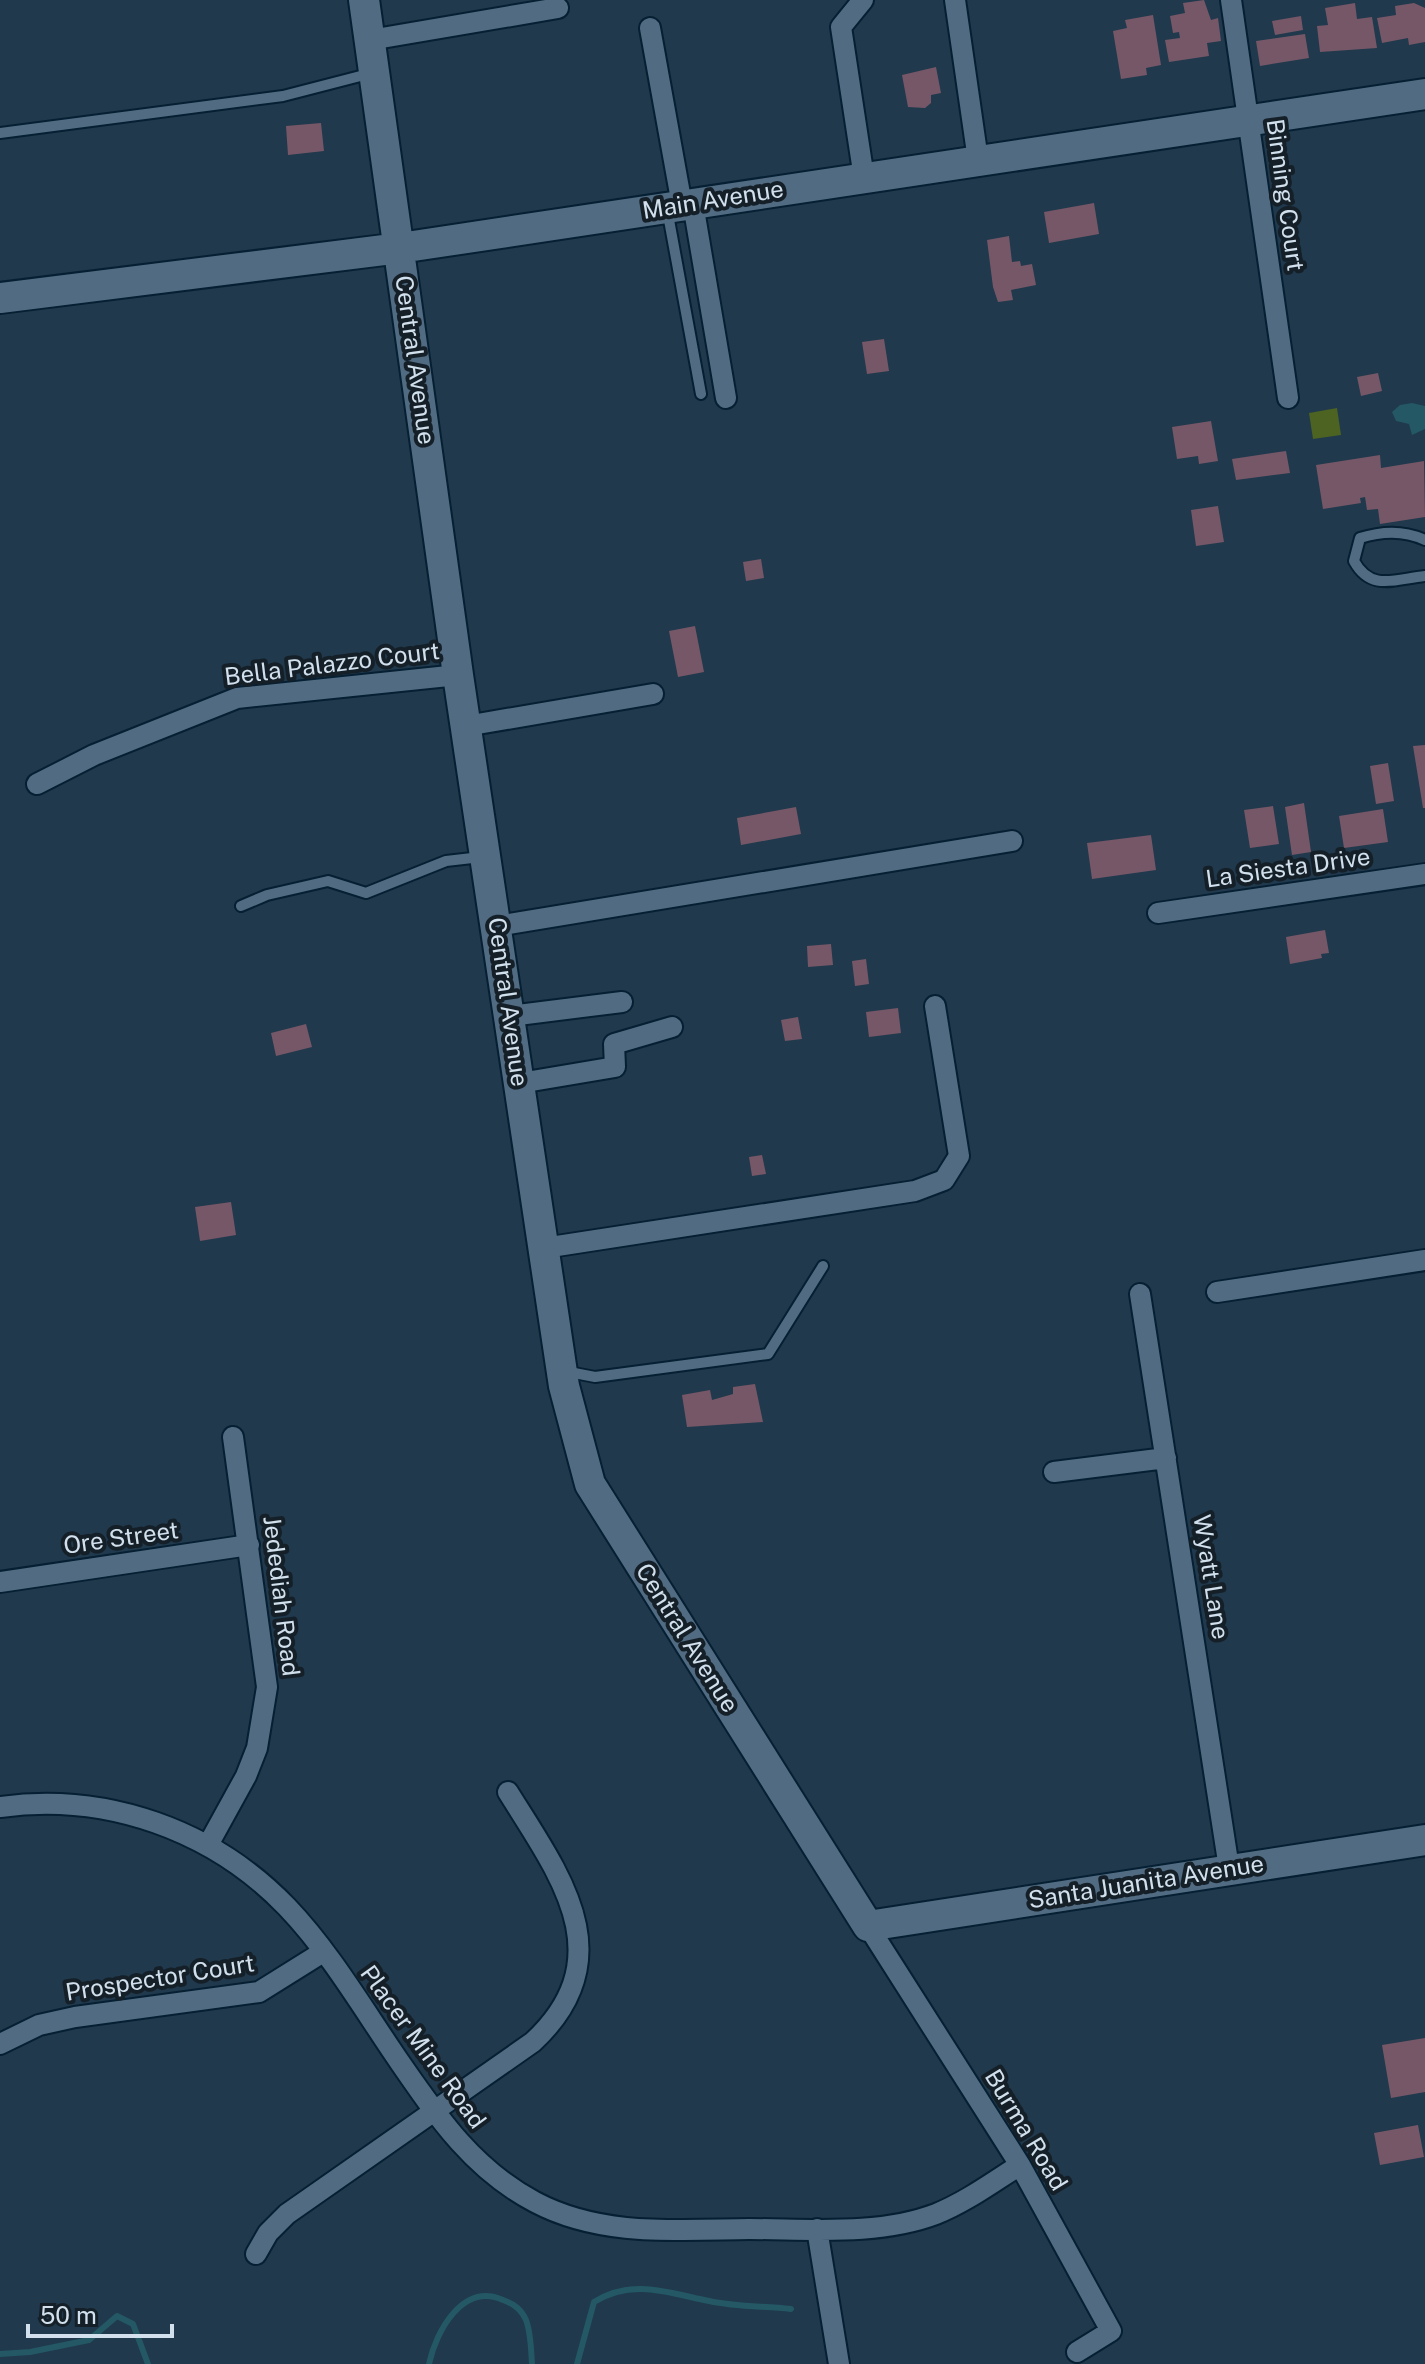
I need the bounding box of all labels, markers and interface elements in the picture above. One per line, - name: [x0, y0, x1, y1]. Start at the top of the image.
- street label: Binning Court: [1261, 117, 1311, 273]
- street label: Main Avenue: [640, 174, 785, 224]
- street label: Central Avenue: [390, 273, 442, 446]
- street label: Bella Palazzo Court: [223, 636, 441, 690]
- street label: La Siesta Drive: [1204, 842, 1372, 892]
- street label: Central Avenue: [483, 915, 535, 1088]
- street label: Wyatt Lane: [1188, 1513, 1236, 1641]
- street label: Jedediah Road: [258, 1514, 306, 1677]
- street label: Ore Street: [61, 1515, 180, 1559]
- street label: Central Avenue: [631, 1558, 745, 1717]
- street label: Santa Juanita Avenue: [1026, 1849, 1266, 1913]
- street label: Prospector Court: [63, 1948, 256, 2006]
- street label: Placer Mine Road: [355, 1959, 492, 2133]
- street label: Burma Road: [980, 2064, 1074, 2195]
- scale bar: [28, 2288, 172, 2338]
- text: 50 m: [40, 2301, 97, 2329]

